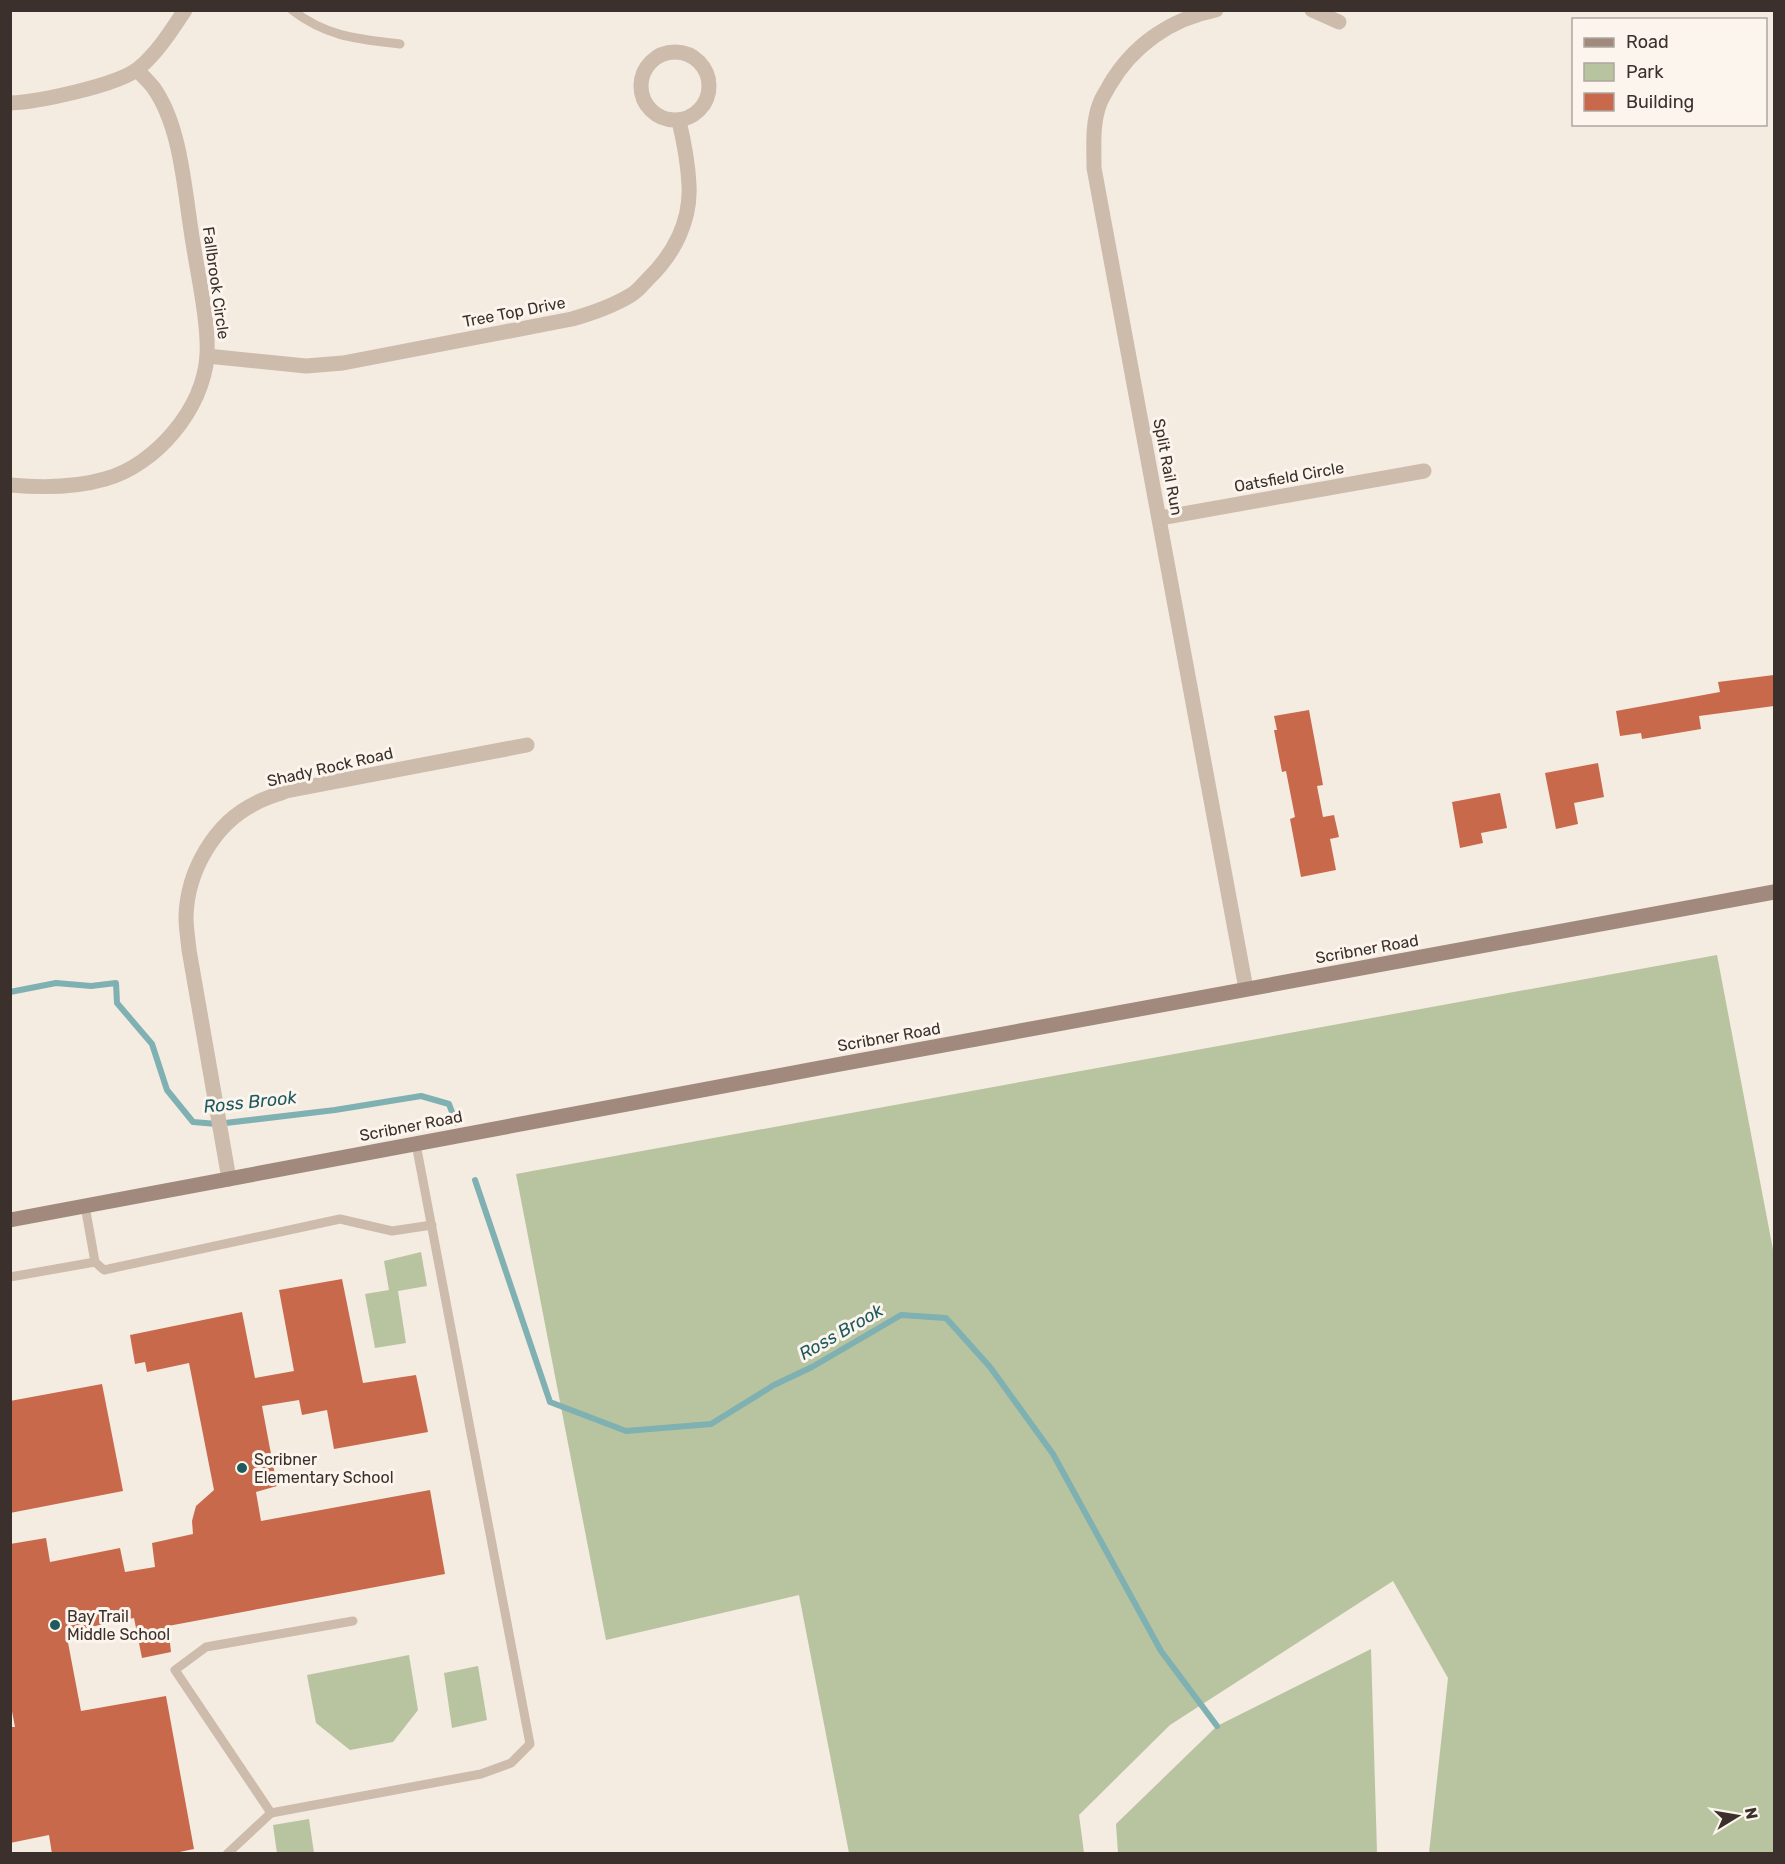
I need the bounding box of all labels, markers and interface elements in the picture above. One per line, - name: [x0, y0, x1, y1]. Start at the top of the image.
- legend: [1572, 18, 1767, 126]
- text: Road: [1626, 31, 1669, 53]
- text: Park: [1626, 61, 1664, 83]
- text: Building: [1626, 91, 1694, 113]
- street label: Fallbrook Circle: [199, 225, 233, 341]
- street label: Tree Top Drive: [461, 293, 567, 331]
- street label: Split Rail Run: [1149, 417, 1187, 517]
- street label: Oatsfield Circle: [1233, 458, 1345, 496]
- street label: Shady Rock Road: [265, 743, 395, 791]
- street label: Scribner Road: [1314, 931, 1420, 967]
- street label: Scribner Road: [836, 1019, 942, 1055]
- water label: Ross Brook: [202, 1086, 298, 1118]
- street label: Scribner Road: [358, 1107, 464, 1145]
- water label: Ross Brook: [795, 1299, 888, 1365]
- place label: Scribner Elementary School: [254, 1450, 394, 1487]
- marker: Scribner Elementary School: [235, 1461, 249, 1475]
- place label: Bay Trail Middle School: [67, 1607, 170, 1644]
- marker: Bay Trail Middle School: [48, 1618, 62, 1632]
- north arrow: [1707, 1786, 1767, 1846]
- text: N: [1741, 1806, 1762, 1821]

